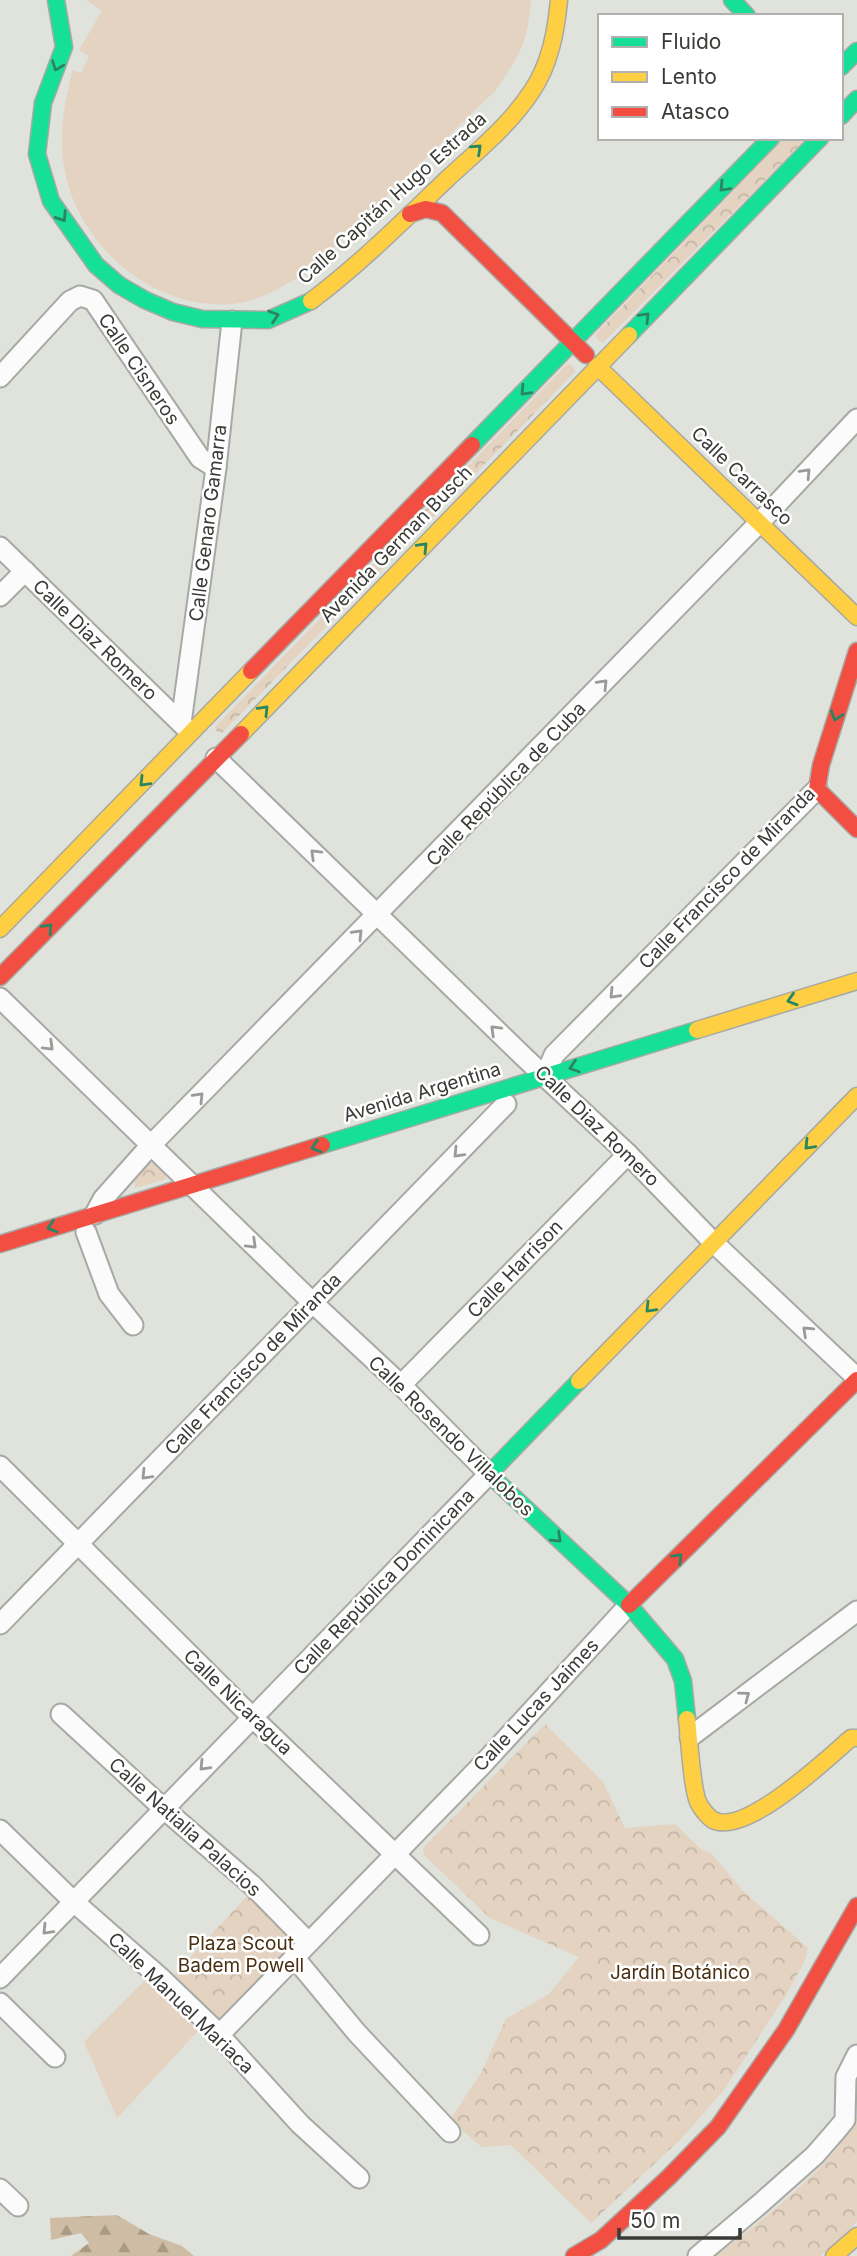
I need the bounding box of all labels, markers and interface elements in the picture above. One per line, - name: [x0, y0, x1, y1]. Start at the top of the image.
- legend: [598, 14, 843, 140]
- text: Fluido: [661, 29, 721, 54]
- one-way arrow: [51, 60, 65, 72]
- text: Lento: [661, 64, 717, 89]
- text: Atasco: [661, 99, 730, 124]
- street label: Calle Capitán Hugo Estrada: [293, 107, 491, 289]
- one-way arrow: [469, 145, 482, 158]
- one-way arrow: [719, 179, 732, 192]
- one-way arrow: [54, 210, 67, 223]
- street label: Calle Cisneros: [93, 309, 185, 429]
- one-way arrow: [267, 310, 279, 325]
- one-way arrow: [636, 312, 649, 325]
- one-way arrow: [520, 383, 533, 396]
- street label: Calle Carrasco: [686, 422, 798, 530]
- street label: Calle Genaro Gamarra: [185, 423, 231, 623]
- street label: Avenida German Busch: [315, 461, 477, 627]
- one-way arrow: [798, 468, 810, 481]
- one-way arrow: [414, 542, 427, 555]
- street label: Calle Diaz Romero: [28, 575, 162, 705]
- one-way arrow: [594, 679, 607, 692]
- street label: Calle República de Cuba: [421, 697, 591, 871]
- one-way arrow: [256, 705, 269, 718]
- one-way arrow: [830, 709, 844, 721]
- one-way arrow: [139, 774, 152, 787]
- street label: Calle Francisco de Miranda: [634, 782, 820, 974]
- one-way arrow: [310, 849, 323, 862]
- one-way arrow: [39, 924, 52, 937]
- one-way arrow: [350, 930, 363, 943]
- one-way arrow: [609, 986, 622, 999]
- one-way arrow: [786, 992, 798, 1007]
- one-way arrow: [491, 1025, 504, 1038]
- one-way arrow: [41, 1037, 54, 1050]
- street label: Avenida Argentina: [341, 1057, 503, 1127]
- one-way arrow: [569, 1059, 581, 1073]
- street label: Calle Diaz Romero: [530, 1061, 664, 1191]
- one-way arrow: [191, 1092, 204, 1105]
- one-way arrow: [805, 1137, 818, 1150]
- one-way arrow: [311, 1139, 323, 1153]
- one-way arrow: [454, 1145, 467, 1158]
- street label: Calle Harrison: [463, 1215, 567, 1323]
- one-way arrow: [46, 1219, 58, 1234]
- one-way arrow: [244, 1236, 257, 1249]
- street label: Calle Francisco de Miranda: [160, 1268, 346, 1460]
- one-way arrow: [646, 1300, 659, 1313]
- one-way arrow: [803, 1326, 816, 1339]
- street label: Calle Rosendo Villalobos: [364, 1351, 538, 1521]
- one-way arrow: [142, 1467, 155, 1480]
- street label: Calle República Dominicana: [289, 1484, 479, 1680]
- one-way arrow: [549, 1529, 562, 1542]
- one-way arrow: [669, 1553, 682, 1566]
- street label: Calle Lucas Jaimes: [469, 1634, 603, 1776]
- street label: Calle Nicaragua: [179, 1644, 297, 1760]
- one-way arrow: [737, 1692, 750, 1704]
- street label: Calle Natialia Palacios: [104, 1753, 266, 1901]
- one-way arrow: [200, 1758, 213, 1771]
- one-way arrow: [42, 1922, 55, 1935]
- street label: Calle Manuel Mariaca: [103, 1927, 259, 2079]
- park label: Plaza Scout Badem Powell: [178, 1932, 304, 1977]
- park label: Jardín Botánico: [610, 1961, 750, 1984]
- scale bar: [619, 2196, 740, 2240]
- text: 50 m: [630, 2208, 680, 2233]

